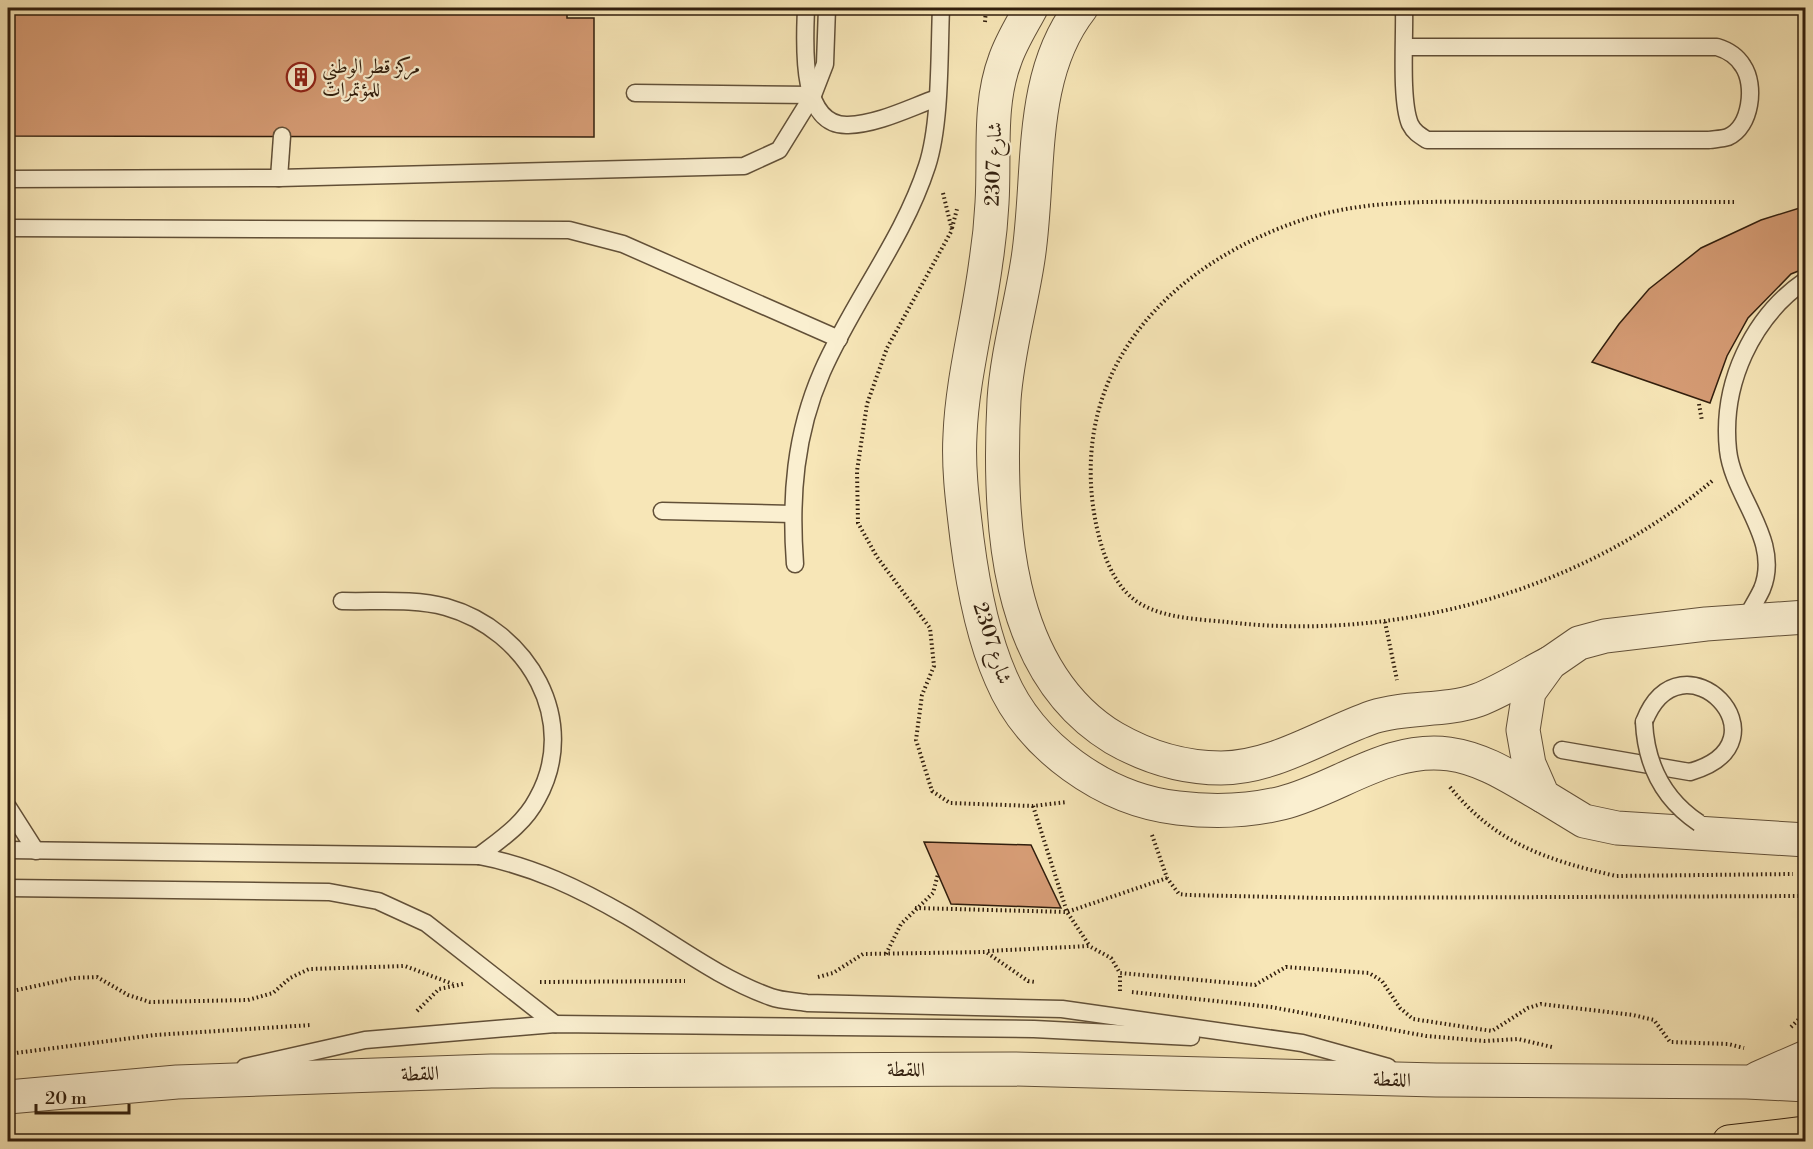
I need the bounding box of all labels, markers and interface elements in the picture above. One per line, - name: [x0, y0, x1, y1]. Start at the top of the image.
- place label: مركز قطر الوطني للمؤتمرات: [322, 55, 420, 103]
- building icon: مركز قطر الوطني للمؤتمرات: [285, 61, 317, 93]
- street label: شارع 2307: [981, 121, 1012, 207]
- street label: شارع 2307: [963, 599, 1017, 689]
- street label: اللقطة: [887, 1058, 925, 1083]
- street label: اللقطة: [401, 1061, 440, 1088]
- street label: اللقطة: [1372, 1067, 1411, 1094]
- scale bar: [36, 1077, 129, 1115]
- text: 20 m: [45, 1087, 87, 1110]

